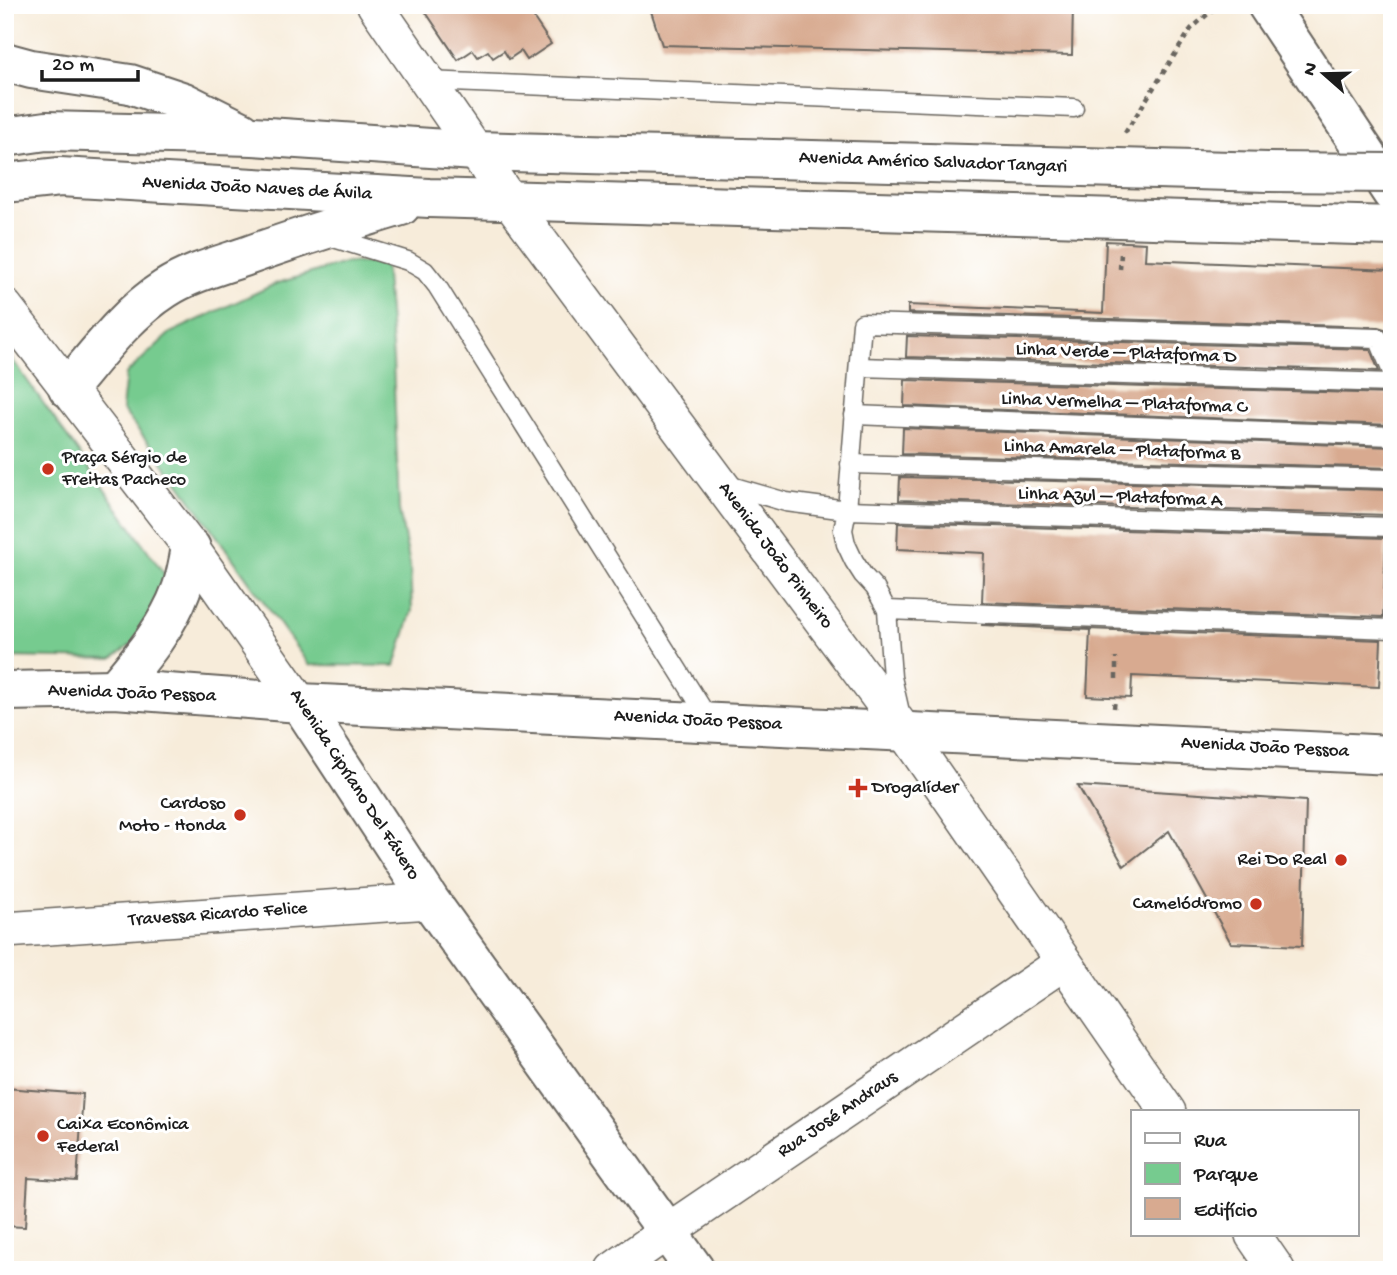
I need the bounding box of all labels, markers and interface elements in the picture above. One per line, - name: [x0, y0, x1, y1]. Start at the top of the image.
- scale bar: [42, 38, 138, 82]
- north arrow: [1288, 38, 1358, 108]
- text: 20 m: [52, 54, 94, 79]
- text: N: [1298, 60, 1324, 79]
- street label: Avenida Américo Salvador Tangari: [798, 147, 1068, 179]
- street label: Avenida João Naves de Ávila: [142, 171, 374, 207]
- street label: Linha Verde – Plataforma D: [1015, 339, 1237, 369]
- street label: Linha Vermelha – Plataforma C: [1001, 388, 1249, 420]
- street label: Linha Amarela – Plataforma B: [1003, 435, 1242, 467]
- place label: Praça Sérgio de Freitas Pacheco: [61, 447, 187, 492]
- marker: Praça Sérgio de Freitas Pacheco: [40, 461, 56, 477]
- street label: Avenida João Pinheiro: [712, 478, 838, 634]
- street label: Linha Azul – Plataforma A: [1017, 483, 1224, 513]
- street label: Avenida João Pessoa: [48, 680, 218, 708]
- street label: Avenida Cipríano Del Fávero: [284, 685, 424, 885]
- street label: Avenida João Pessoa: [613, 705, 784, 737]
- street label: Avenida João Pessoa: [1180, 732, 1351, 764]
- place label: Drogalíder: [870, 777, 961, 800]
- marker: Drogalíder: [850, 780, 866, 796]
- place label: Cardoso Moto - Honda: [119, 793, 227, 838]
- marker: Cardoso Moto - Honda: [232, 807, 248, 823]
- place label: Rei Do Real: [1237, 849, 1327, 872]
- marker: Rei Do Real: [1333, 852, 1349, 868]
- place label: Camelódromo: [1133, 893, 1242, 916]
- marker: Camelódromo: [1248, 896, 1264, 912]
- street label: Travessa Ricardo Felice: [127, 897, 308, 933]
- street label: Rua José Andraus: [774, 1066, 903, 1164]
- legend: [1131, 1110, 1358, 1236]
- place label: Caixa Econômica Federal: [56, 1114, 190, 1159]
- marker: Caixa Econômica Federal: [35, 1128, 51, 1144]
- text: Rua: [1194, 1130, 1228, 1155]
- text: Parque: [1193, 1164, 1259, 1189]
- text: Edifício: [1194, 1200, 1258, 1225]

